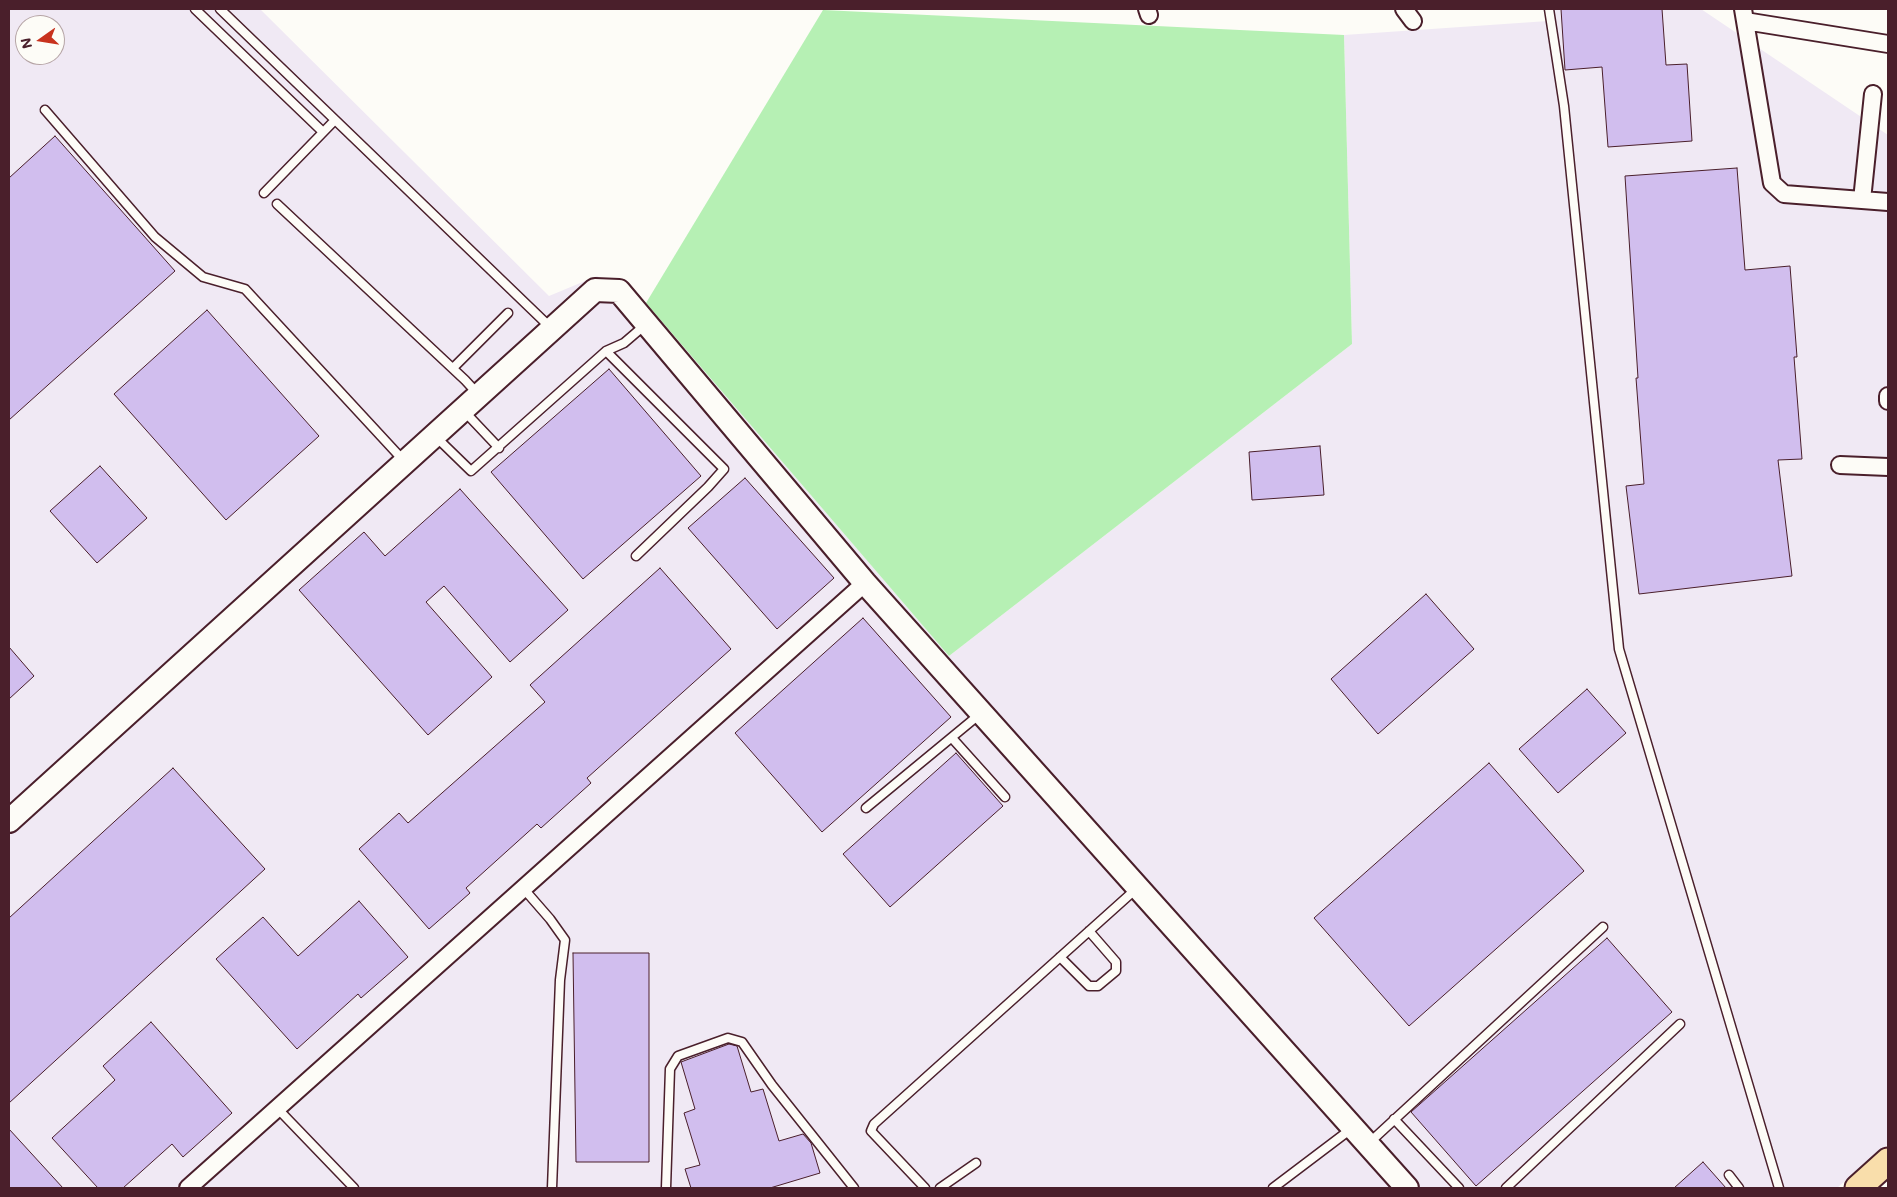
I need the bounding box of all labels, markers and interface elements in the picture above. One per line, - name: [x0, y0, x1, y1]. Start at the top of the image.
- north arrow: [15, 15, 65, 65]
- text: N: [15, 36, 36, 51]

